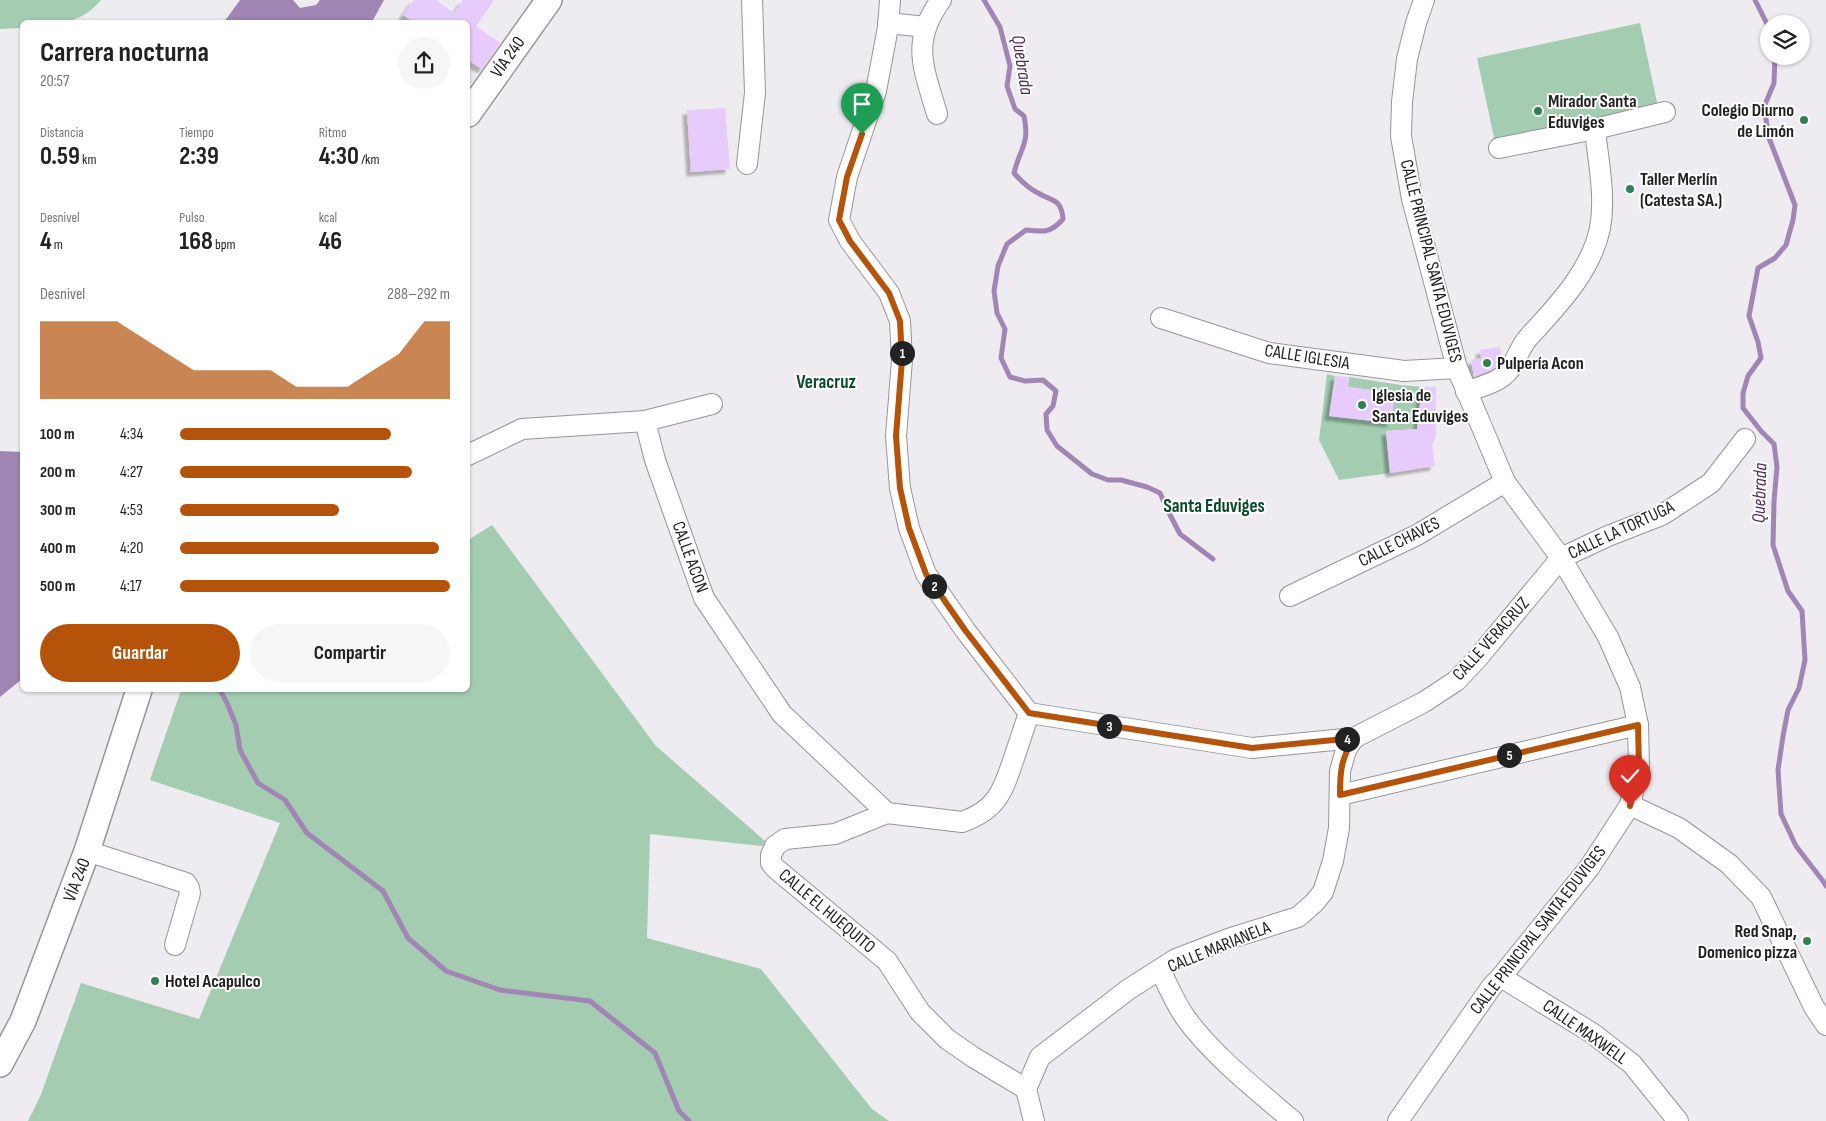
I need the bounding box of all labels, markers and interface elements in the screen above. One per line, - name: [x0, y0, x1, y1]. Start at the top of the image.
- map controls: [1760, 15, 1810, 65]
- button: layers: [1760, 15, 1810, 65]
- street label: VÍA 240: [486, 32, 530, 82]
- water label: Quebrada: [1006, 33, 1038, 97]
- text: Carrera nocturna: [40, 36, 209, 69]
- button: share: [398, 37, 450, 89]
- text: 20:57: [40, 72, 69, 91]
- pin: [841, 83, 883, 134]
- icon: arrive: [848, 90, 876, 118]
- place label: Mirador Santa Eduviges: [1548, 91, 1637, 133]
- place label: Colegio Diurno de Limón: [1702, 100, 1794, 142]
- marker: Mirador Santa Eduviges: [1532, 105, 1544, 117]
- marker: Colegio Diurno de Limón: [1798, 114, 1810, 126]
- text: Distancia: [40, 124, 84, 141]
- text: Tiempo: [179, 124, 214, 141]
- text: Ritmo: [319, 124, 347, 141]
- text: 0.59: [40, 141, 80, 172]
- text: 2:39: [179, 141, 219, 172]
- text: 4:30: [319, 141, 359, 172]
- text: km: [80, 151, 96, 168]
- text: /km: [359, 151, 379, 168]
- street label: CALLE PRINCIPAL SANTA EDUVIGES: [1396, 157, 1466, 365]
- place label: Taller Merlín (Catesta SA.): [1640, 169, 1722, 211]
- marker: Taller Merlín (Catesta SA.): [1624, 183, 1636, 195]
- text: Desnivel: [40, 209, 80, 226]
- text: Pulso: [179, 209, 205, 226]
- text: kcal: [319, 209, 337, 226]
- text: 4: [40, 226, 52, 257]
- text: 168: [179, 226, 213, 257]
- text: 46: [319, 226, 342, 257]
- text: m: [52, 236, 63, 253]
- text: bpm: [213, 236, 236, 253]
- text: Desnivel: [40, 285, 85, 304]
- text: 288–292 m: [387, 285, 450, 304]
- pin: 1: [890, 340, 914, 366]
- street label: CALLE IGLESIA: [1263, 340, 1351, 374]
- text: 1: [900, 345, 905, 362]
- place label: Pulpería Acon: [1497, 353, 1584, 374]
- marker: Pulpería Acon: [1481, 357, 1493, 369]
- district label: Veracruz: [796, 371, 856, 394]
- place label: Iglesia de Santa Eduviges: [1372, 385, 1468, 427]
- marker: Iglesia de Santa Eduviges: [1356, 399, 1368, 411]
- text: 100 m: [40, 425, 75, 444]
- text: 4:34: [120, 425, 143, 444]
- water label: Quebrada: [1747, 462, 1773, 524]
- text: 200 m: [40, 463, 75, 482]
- text: 4:27: [120, 463, 143, 482]
- district label: Santa Eduviges: [1163, 495, 1265, 518]
- street label: CALLE LA TORTUGA: [1565, 496, 1678, 564]
- text: 300 m: [40, 501, 76, 520]
- text: 4:53: [120, 501, 143, 520]
- street label: CALLE CHAVES: [1355, 512, 1443, 571]
- street label: CALLE ACON: [667, 519, 713, 595]
- text: 400 m: [40, 539, 76, 558]
- text: 4:20: [120, 539, 143, 558]
- pin: 2: [922, 574, 946, 598]
- text: 500 m: [40, 577, 75, 596]
- text: 4:17: [120, 577, 142, 596]
- text: 2: [931, 578, 938, 595]
- street label: CALLE VERACRUZ: [1448, 593, 1534, 685]
- button: Guardar: [40, 624, 240, 682]
- button: Compartir: [250, 624, 450, 682]
- pin: 3: [1096, 714, 1122, 738]
- text: 3: [1106, 718, 1113, 735]
- pin: 4: [1334, 726, 1360, 752]
- text: 4: [1344, 731, 1351, 748]
- pin: 5: [1496, 742, 1522, 768]
- text: 5: [1506, 747, 1513, 764]
- pin: [1609, 755, 1651, 806]
- icon: check: [1616, 762, 1644, 790]
- street label: CALLE PRINCIPAL SANTA EDUVIGES: [1466, 841, 1611, 1019]
- street label: VÍA 240: [59, 855, 95, 905]
- street label: CALLE EL HUEQUITO: [774, 865, 880, 957]
- street label: CALLE MARIANELA: [1164, 917, 1274, 977]
- place label: Red Snap, Domenico pizza: [1698, 921, 1797, 963]
- marker: Red Snap, Domenico pizza: [1801, 935, 1813, 947]
- place label: Hotel Acapulco: [165, 971, 261, 992]
- marker: Hotel Acapulco: [149, 975, 161, 987]
- street label: CALLE MAXWELL: [1539, 995, 1632, 1069]

